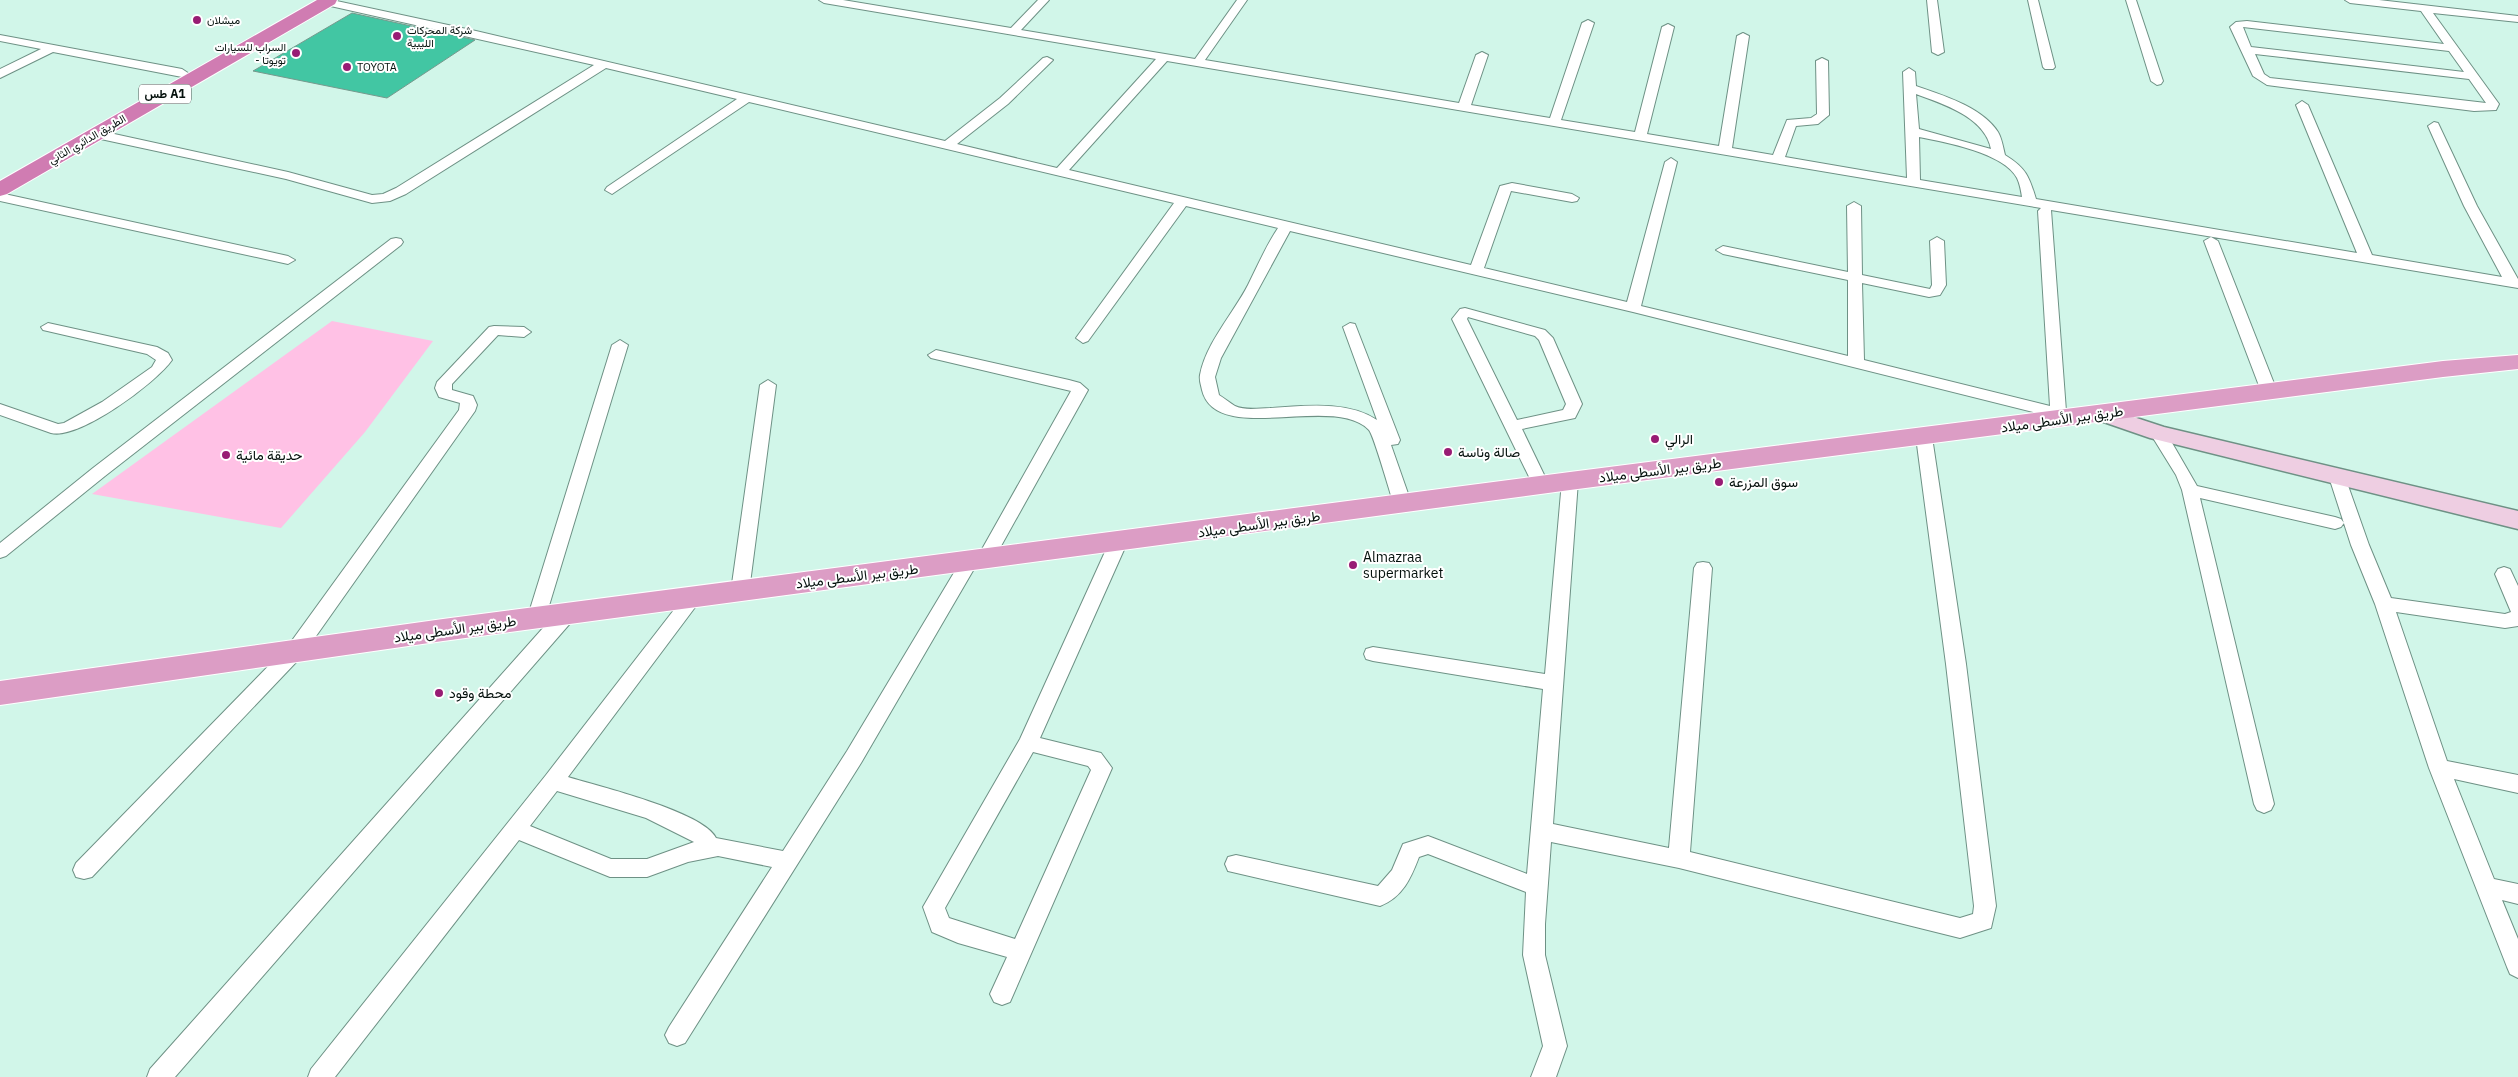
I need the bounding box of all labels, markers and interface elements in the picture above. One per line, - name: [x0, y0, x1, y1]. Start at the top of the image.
- place label: ميشلان: [207, 13, 240, 27]
- marker: ميشلان: [191, 14, 203, 26]
- place label: شركة المحركات الليبية: [407, 23, 473, 50]
- marker: شركة المحركات الليبية: [391, 30, 403, 42]
- place label: السراب للسيارات - تويوتا: [215, 40, 287, 67]
- marker: السراب للسيارات - تويوتا: [290, 47, 302, 59]
- place label: TOYOTA: [357, 60, 397, 74]
- marker: TOYOTA: [341, 61, 353, 73]
- road number: طس A1: [139, 85, 191, 104]
- street label: الطريق الدائري الثاني: [46, 111, 130, 169]
- street label: طريق بير الأسطى ميلاد: [2000, 402, 2124, 436]
- place label: الرالي: [1665, 430, 1693, 451]
- marker: الرالي: [1649, 433, 1661, 445]
- place label: صالة وناسة: [1458, 443, 1520, 461]
- place label: حديقة مائية: [236, 446, 302, 464]
- marker: صالة وناسة: [1442, 446, 1454, 458]
- marker: حديقة مائية: [220, 449, 232, 461]
- street label: طريق بير الأسطى ميلاد: [1598, 454, 1722, 486]
- place label: سوق المزرعة: [1729, 473, 1798, 491]
- marker: سوق المزرعة: [1713, 476, 1725, 488]
- street label: طريق بير الأسطى ميلاد: [1197, 507, 1321, 541]
- place label: Almazraa supermarket: [1363, 548, 1443, 582]
- marker: Almazraa supermarket: [1347, 559, 1359, 571]
- street label: طريق بير الأسطى ميلاد: [795, 560, 919, 592]
- street label: طريق بير الأسطى ميلاد: [393, 612, 517, 646]
- place label: محطة وقود: [449, 684, 512, 702]
- marker: محطة وقود: [433, 687, 445, 699]

